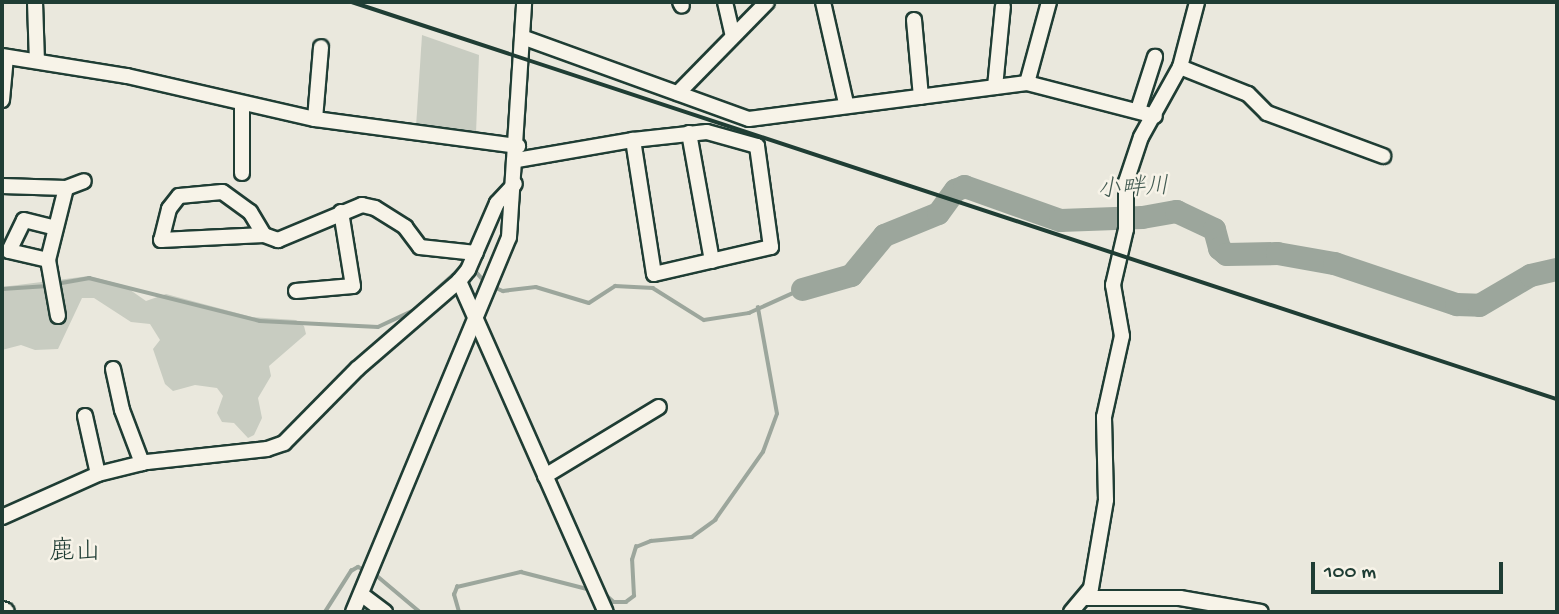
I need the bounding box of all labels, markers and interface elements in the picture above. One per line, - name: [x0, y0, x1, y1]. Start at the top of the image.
- water label: 小畔川: [1096, 174, 1170, 206]
- district label: 鹿山: [49, 538, 101, 570]
- scale bar: [1314, 548, 1506, 592]
- text: 100 m: [1324, 561, 1376, 586]

